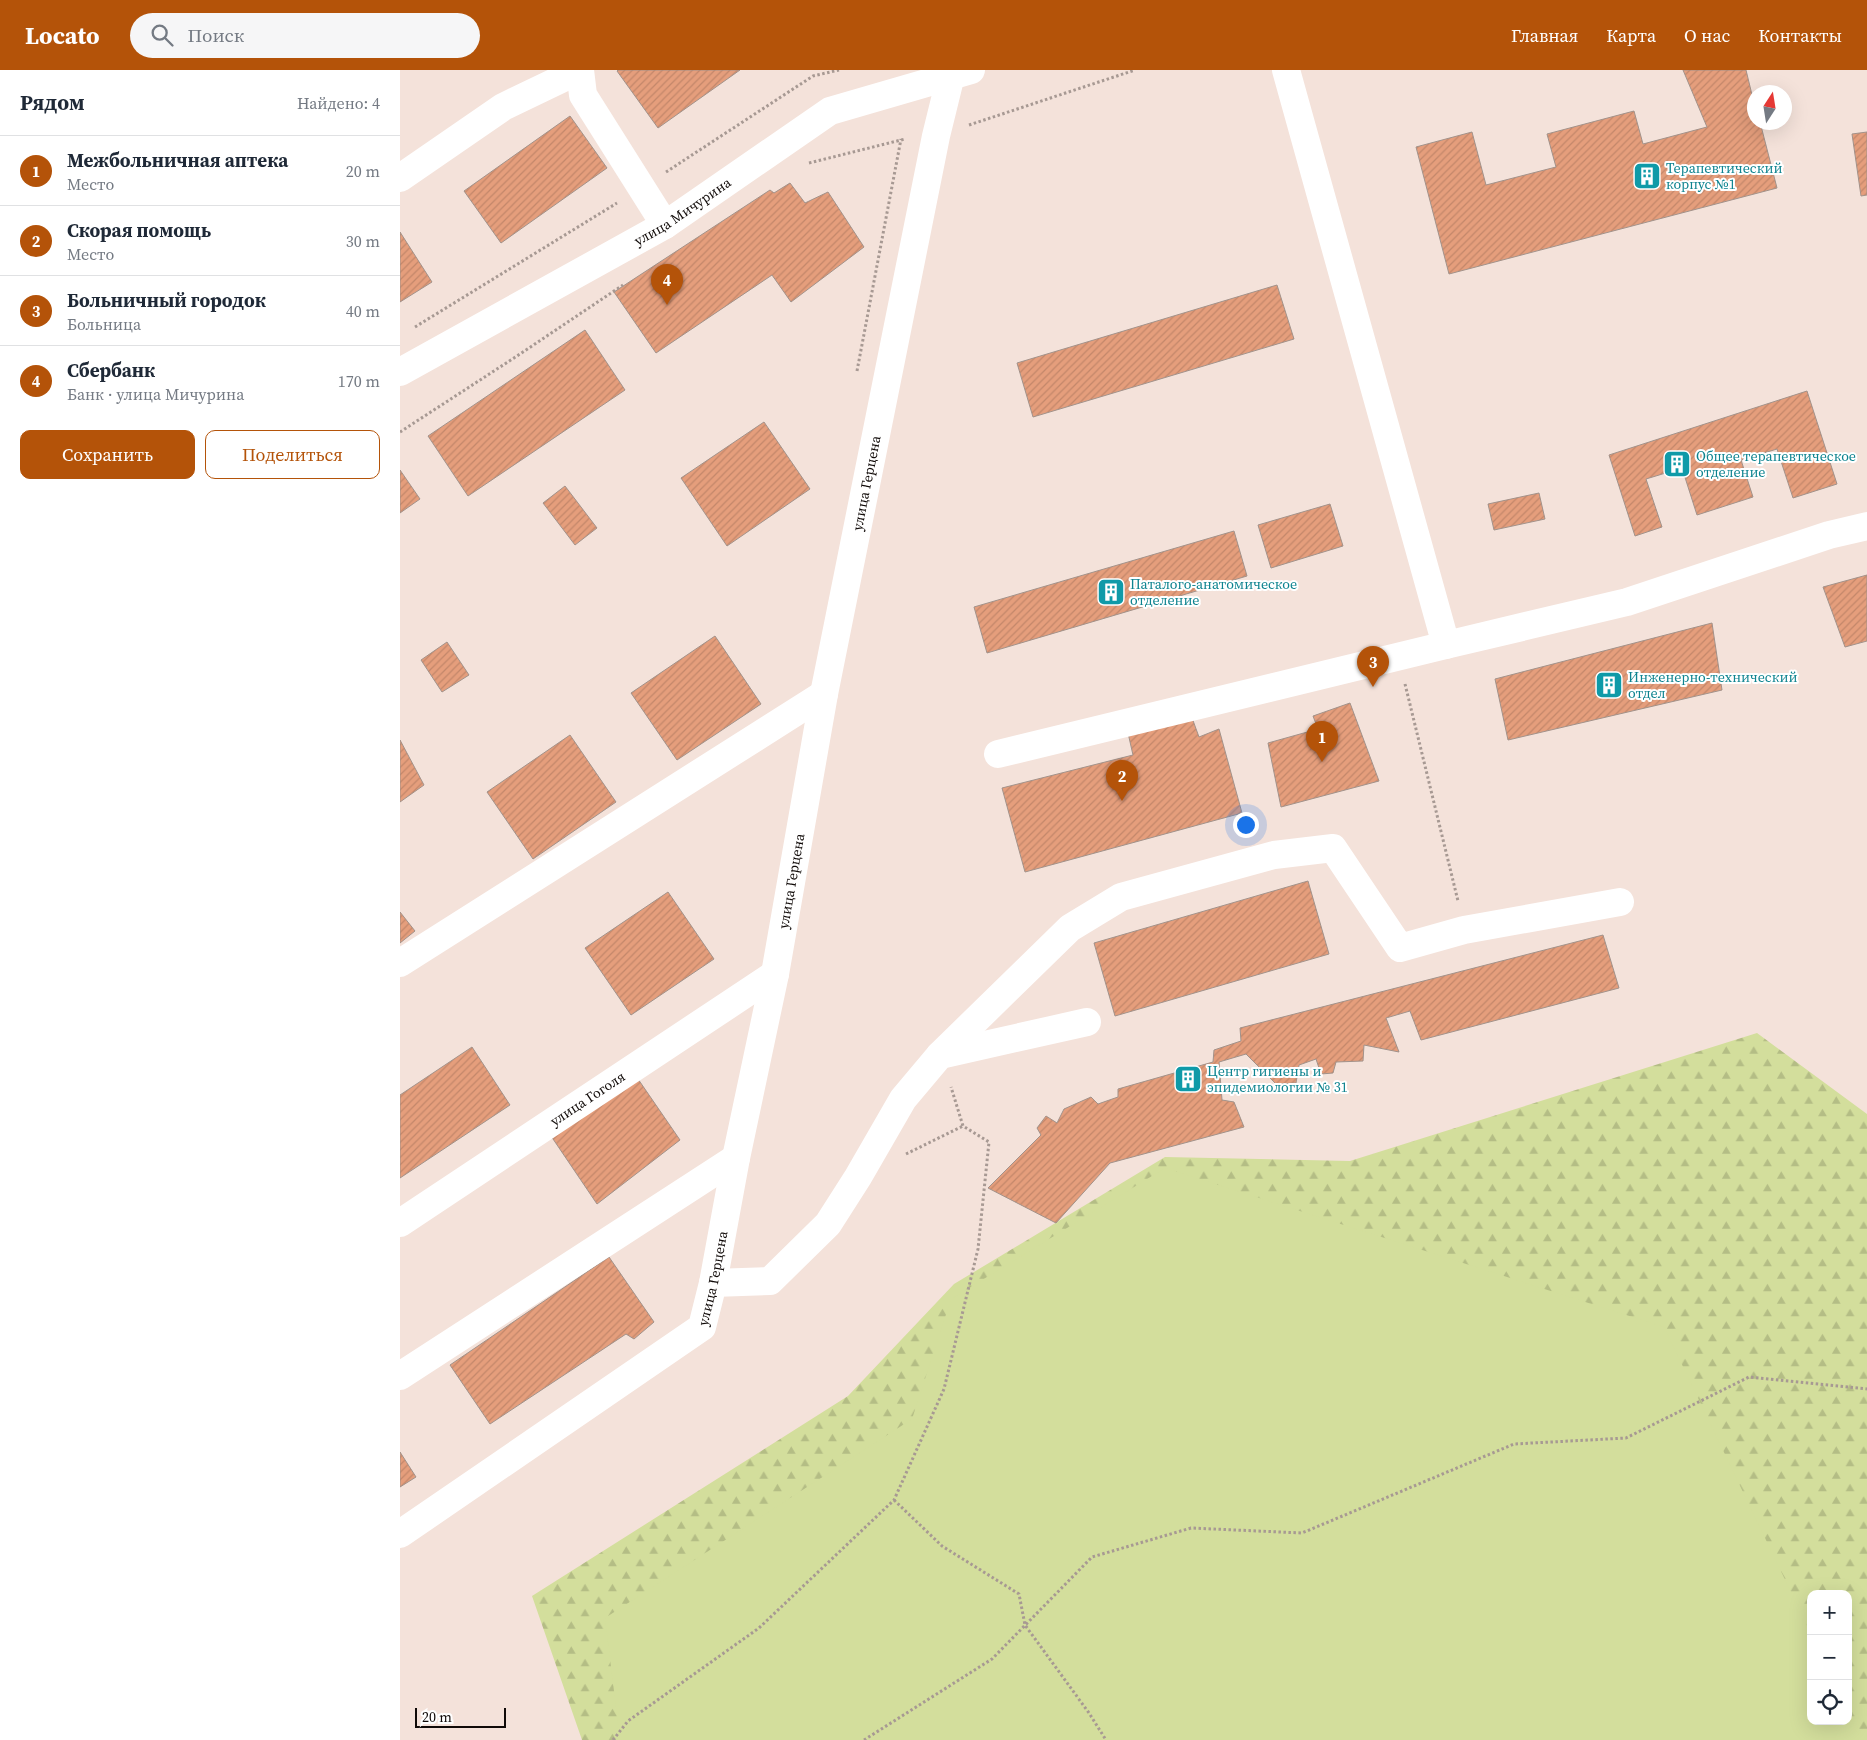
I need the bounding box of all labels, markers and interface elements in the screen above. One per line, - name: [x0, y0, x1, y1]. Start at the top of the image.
- search box: [130, 13, 480, 58]
- text: Locato: [25, 19, 100, 52]
- icon: search: [148, 21, 176, 49]
- text: Поиск: [188, 22, 244, 48]
- text: Главная: [1511, 23, 1578, 48]
- text: Карта: [1606, 23, 1656, 48]
- text: О нас: [1684, 23, 1730, 48]
- text: Контакты: [1758, 23, 1842, 48]
- north arrow: [1747, 85, 1792, 130]
- text: Рядом: [20, 88, 85, 117]
- text: Найдено: 4: [297, 92, 380, 114]
- text: Межбольничная аптека: [67, 147, 288, 173]
- place label: Терапевтический корпус №1: [1666, 158, 1783, 194]
- text: 1: [32, 160, 40, 182]
- text: 20 m: [346, 160, 380, 182]
- building icon: Терапевтический корпус №1: [1632, 161, 1662, 191]
- street label: улица Мичурина: [630, 172, 736, 250]
- text: Место: [67, 173, 114, 195]
- text: Скорая помощь: [67, 217, 211, 243]
- text: 2: [32, 230, 40, 252]
- text: 30 m: [346, 230, 380, 252]
- text: Место: [67, 243, 114, 265]
- pin: 4: [651, 264, 683, 305]
- text: Больничный городок: [67, 287, 266, 313]
- text: 3: [32, 300, 40, 322]
- text: 40 m: [346, 300, 380, 322]
- text: Больница: [67, 313, 141, 335]
- text: Сбербанк: [67, 357, 155, 383]
- text: 4: [32, 370, 40, 392]
- text: 170 m: [338, 370, 380, 392]
- text: Банк · улица Мичурина: [67, 383, 244, 405]
- button: Сохранить: [20, 430, 195, 479]
- button: Поделиться: [205, 430, 380, 479]
- street label: улица Герцена: [847, 433, 886, 532]
- place label: Общее терапевтическое отделение: [1696, 446, 1856, 482]
- building icon: Общее терапевтическое отделение: [1662, 449, 1692, 479]
- place label: Паталого-анатомическое отделение: [1130, 574, 1297, 610]
- building icon: Паталого-анатомическое отделение: [1096, 577, 1126, 607]
- pin: 3: [1357, 646, 1389, 687]
- place label: Инженерно-технический отдел: [1628, 667, 1797, 703]
- building icon: Инженерно-технический отдел: [1594, 670, 1624, 700]
- pin: 1: [1306, 721, 1338, 762]
- pin: 2: [1106, 760, 1138, 801]
- your location: [1233, 812, 1259, 838]
- street label: улица Герцена: [773, 831, 810, 930]
- place label: Центр гигиены и эпидемиологии № 31: [1207, 1061, 1348, 1097]
- building icon: Центр гигиены и эпидемиологии № 31: [1173, 1064, 1203, 1094]
- street label: улица Гоголя: [546, 1066, 629, 1131]
- street label: улица Герцена: [693, 1228, 733, 1328]
- map controls: [1807, 1590, 1852, 1725]
- button: +: [1807, 1590, 1852, 1635]
- button: −: [1807, 1635, 1852, 1680]
- button: locate: [1807, 1680, 1852, 1725]
- scale bar: [415, 1705, 506, 1728]
- text: 20 m: [422, 1707, 452, 1727]

